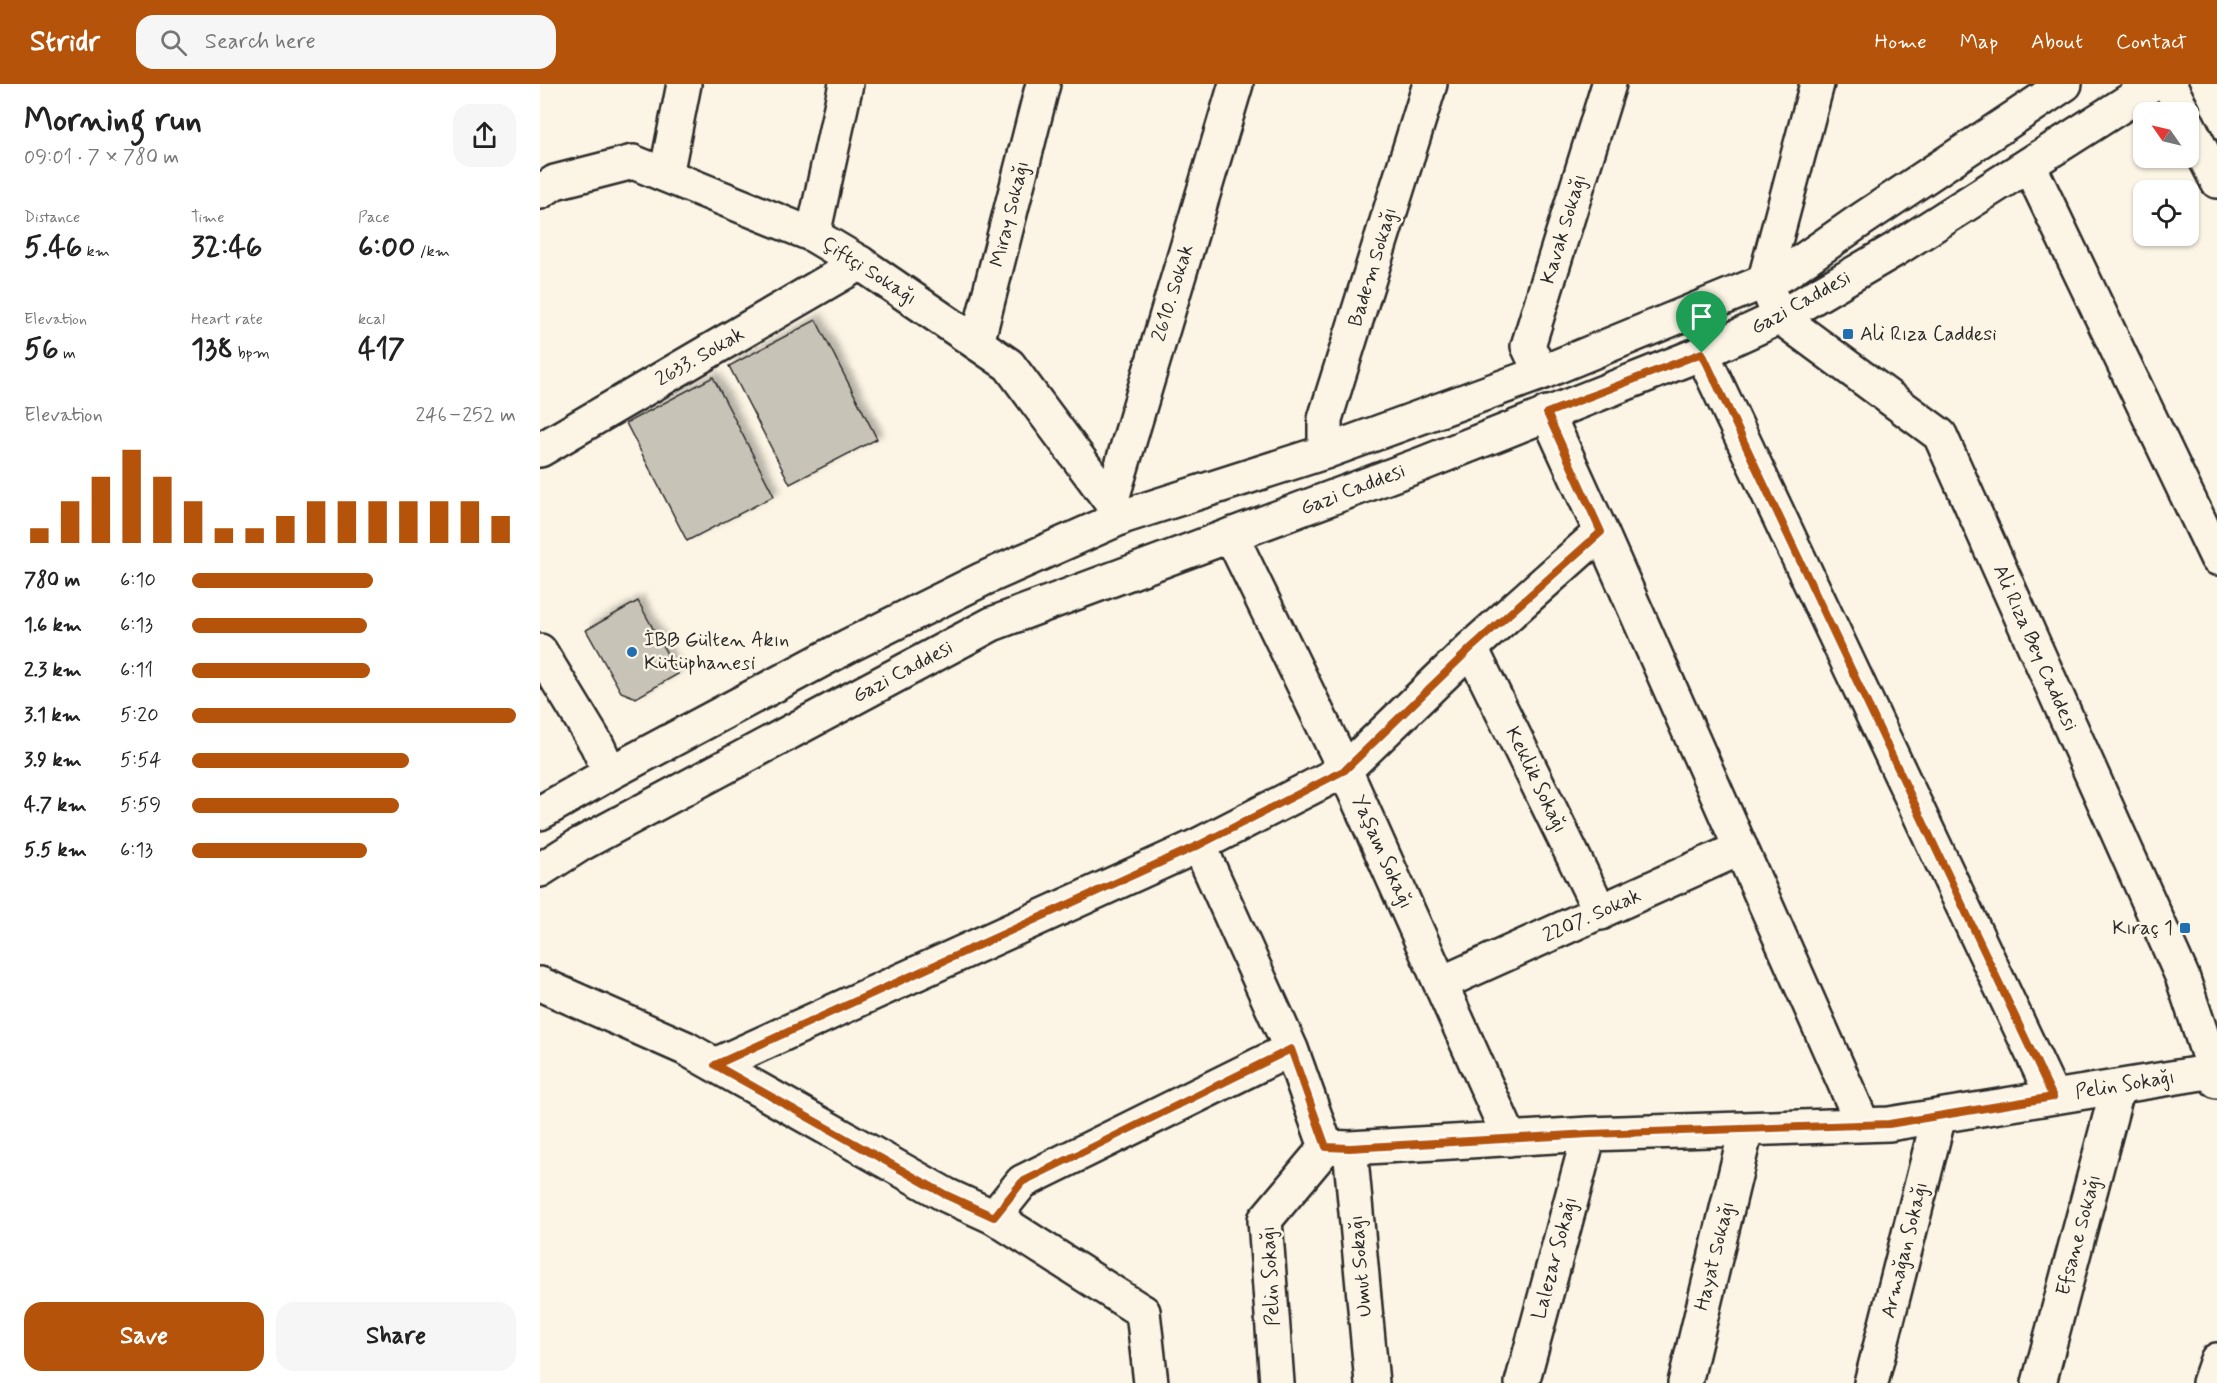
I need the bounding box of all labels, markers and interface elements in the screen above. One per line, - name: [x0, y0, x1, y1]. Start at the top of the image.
- search box: [136, 15, 556, 69]
- text: Stridr: [30, 24, 100, 61]
- icon: search: [157, 26, 190, 59]
- text: Search here: [205, 28, 316, 56]
- text: Home: [1875, 28, 1927, 56]
- text: Map: [1960, 28, 1998, 56]
- text: About: [2031, 28, 2083, 56]
- text: Contact: [2116, 28, 2187, 56]
- text: Morning run: [24, 99, 202, 143]
- north arrow: [2133, 102, 2199, 168]
- map controls: [2133, 102, 2199, 246]
- button: share: [453, 104, 516, 167]
- text: 09:01 · 7 × 780 m: [24, 144, 179, 171]
- street label: Miray Sokağı: [984, 158, 1036, 270]
- street label: Kavak Sokağı: [1534, 171, 1594, 287]
- button: locate: [2133, 180, 2199, 246]
- street label: Badem Sokağı: [1342, 204, 1404, 330]
- text: Distance: [24, 207, 80, 228]
- text: Time: [191, 207, 225, 228]
- text: Pace: [358, 207, 390, 228]
- text: 5.46: [24, 228, 82, 267]
- text: 32:46: [191, 228, 262, 267]
- text: 6:00: [358, 228, 415, 267]
- street label: Çiftçi Sokağı: [816, 230, 922, 312]
- text: km: [82, 241, 110, 262]
- text: /km: [415, 241, 450, 262]
- street label: 2610. Sokak: [1145, 241, 1201, 345]
- street label: Gazi Caddesi: [1746, 265, 1856, 341]
- pin: [1676, 291, 1727, 353]
- icon: arrive: [1685, 300, 1718, 333]
- text: Elevation: [24, 309, 87, 330]
- text: Heart rate: [191, 309, 263, 330]
- text: kcal: [358, 309, 385, 330]
- street label: 2633. Sokak: [651, 321, 749, 393]
- place label: Ali Rıza Caddesi: [1860, 321, 1997, 348]
- marker: Ali Rıza Caddesi: [1841, 327, 1855, 341]
- text: 56: [24, 330, 59, 369]
- text: 138: [191, 330, 233, 369]
- text: 417: [358, 330, 405, 369]
- text: m: [59, 343, 76, 364]
- text: bpm: [233, 343, 270, 364]
- text: Elevation: [24, 402, 103, 429]
- text: 246–252 m: [416, 402, 516, 429]
- street label: Gazi Caddesi: [1297, 458, 1409, 522]
- street label: Ali Rıza Bey Caddesi: [1986, 561, 2084, 735]
- text: 780 m: [24, 567, 80, 594]
- text: 6:10: [120, 567, 156, 594]
- text: 1.6 km: [24, 612, 82, 639]
- text: 6:13: [120, 612, 153, 639]
- place label: İBB Gülten Akın Kütüphanesi: [644, 627, 789, 677]
- street label: Gazi Caddesi: [848, 634, 958, 710]
- marker: İBB Gülten Akın Kütüphanesi: [625, 645, 639, 659]
- text: 2.3 km: [24, 657, 82, 684]
- text: 6:11: [120, 657, 153, 684]
- text: 3.1 km: [24, 702, 81, 729]
- text: 5:20: [120, 702, 159, 729]
- street label: Keklik Sokağı: [1499, 722, 1573, 838]
- text: 3.9 km: [24, 747, 82, 774]
- text: 5:54: [120, 747, 161, 774]
- street label: Yaşam Sokağı: [1345, 791, 1419, 913]
- text: 4.7 km: [24, 792, 87, 819]
- text: 5:59: [120, 792, 161, 819]
- text: 5.5 km: [24, 837, 87, 864]
- text: 6:13: [120, 837, 153, 864]
- street label: 2207. Sokak: [1539, 882, 1645, 950]
- place label: Kıraç 1: [2112, 915, 2173, 942]
- marker: Kıraç 1: [2178, 921, 2192, 935]
- street label: Pelin Sokağı: [2073, 1064, 2177, 1106]
- street label: Efsane Sokağı: [2050, 1171, 2108, 1299]
- street label: Armağan Sokağı: [1875, 1179, 1935, 1321]
- street label: Lalezar Sokağı: [1526, 1194, 1584, 1322]
- street label: Hayat Sokağı: [1688, 1198, 1742, 1314]
- street label: Umut Sokağı: [1343, 1214, 1379, 1318]
- street label: Pelin Sokağı: [1255, 1225, 1287, 1327]
- button: Save: [24, 1302, 264, 1371]
- button: Share: [276, 1302, 516, 1371]

